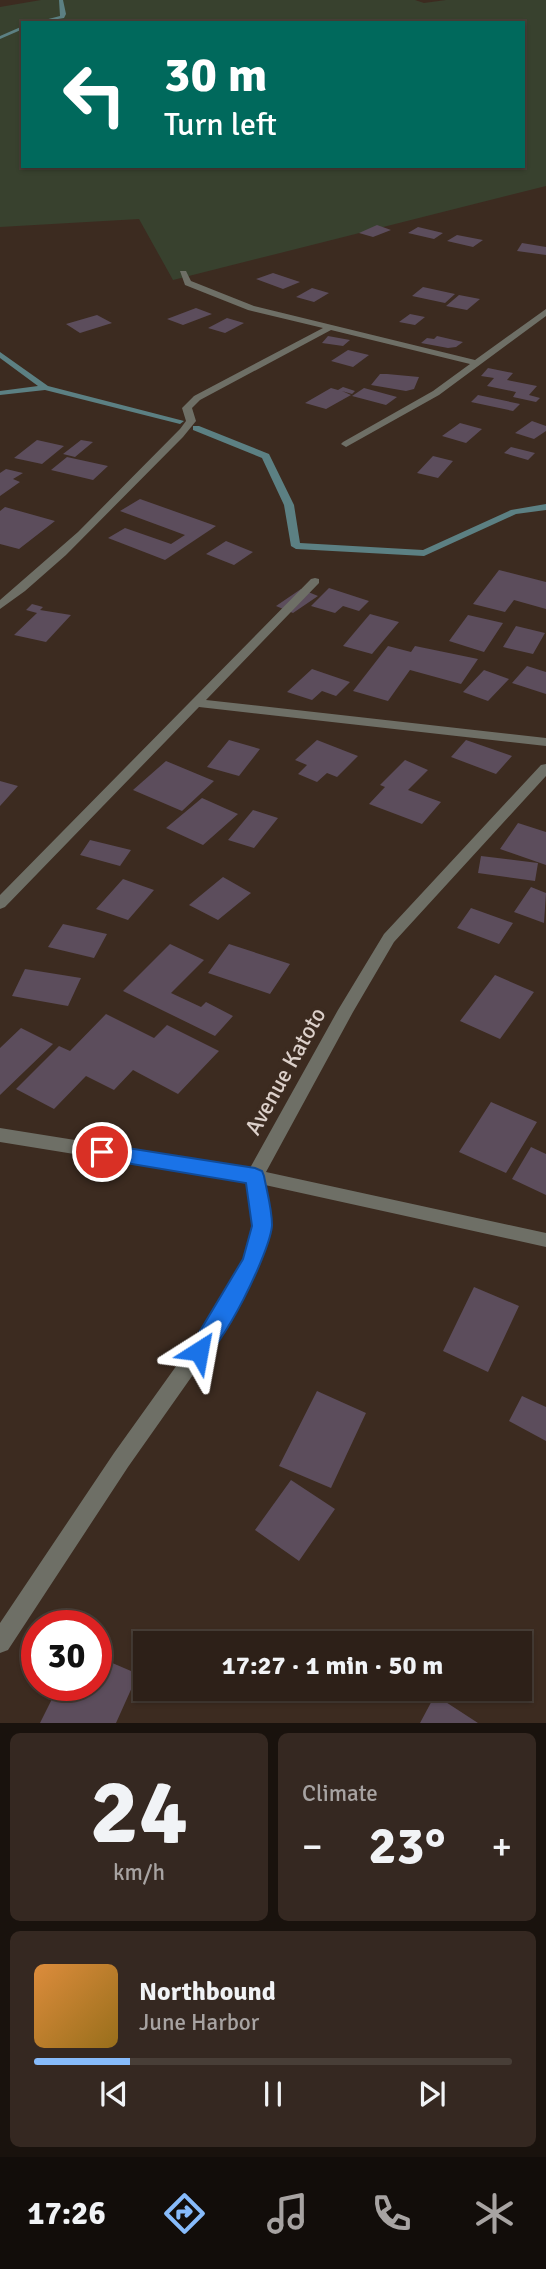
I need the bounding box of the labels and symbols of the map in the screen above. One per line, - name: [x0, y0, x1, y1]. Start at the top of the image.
- street label: Avenue Katoto: [238, 1002, 332, 1140]
- pin: [72, 1122, 132, 1182]
- position arrow: [162, 1314, 236, 1388]
- speed limit sign: 30: [21, 1610, 112, 1701]

